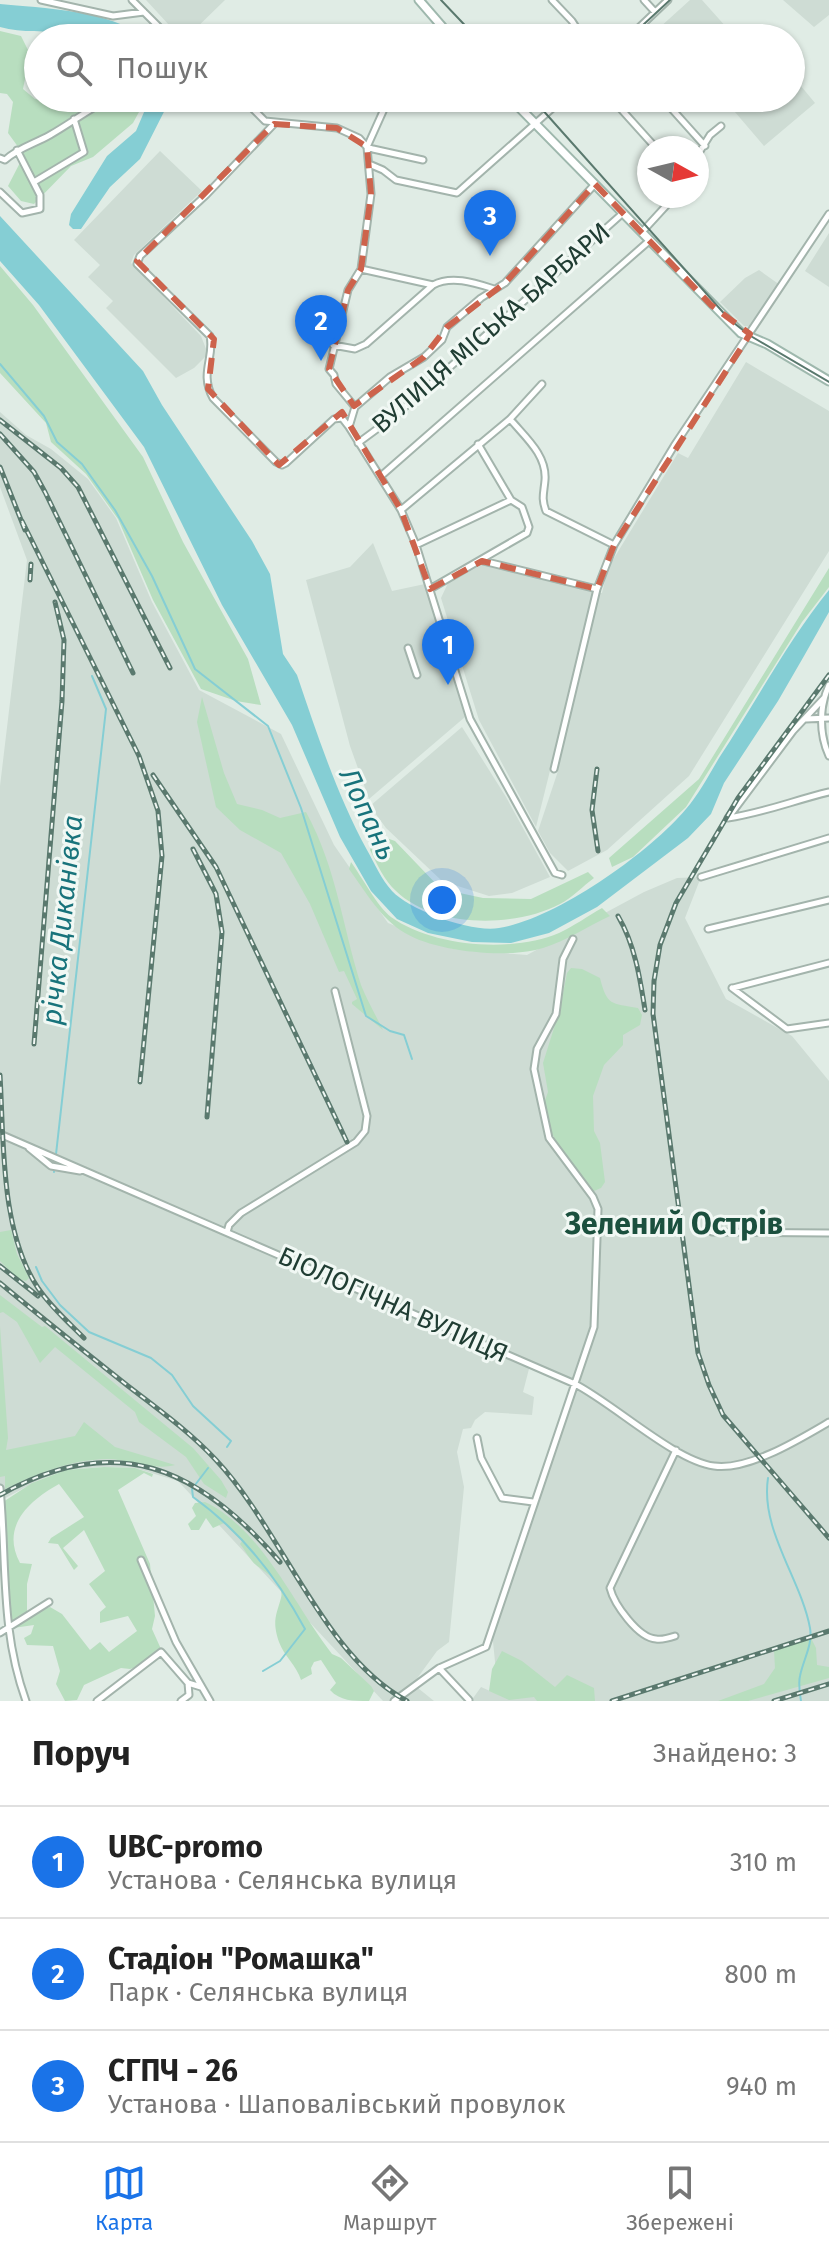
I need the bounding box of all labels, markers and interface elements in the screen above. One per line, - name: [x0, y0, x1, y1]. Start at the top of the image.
- search box: [24, 24, 805, 112]
- icon: search: [52, 46, 96, 90]
- text: Пошук: [116, 50, 208, 86]
- north arrow: [637, 136, 709, 208]
- pin: 3: [464, 190, 516, 256]
- street label: ВУЛИЦЯ МІСЬКА БАРБАРИ: [366, 216, 616, 440]
- pin: 2: [295, 295, 347, 361]
- pin: 1: [422, 619, 474, 685]
- water label: Лопань: [332, 762, 404, 865]
- water label: річка Диканівка: [35, 814, 89, 1026]
- your location: [422, 880, 462, 920]
- district label: Зелений Острів: [564, 1206, 783, 1242]
- street label: БІОЛОГІЧНА ВУЛИЦЯ: [273, 1240, 513, 1370]
- text: Поруч: [32, 1733, 131, 1774]
- text: Знайдено: 3: [653, 1738, 797, 1769]
- text: UBC-promo: [108, 1829, 263, 1865]
- text: 1: [52, 1847, 64, 1878]
- text: 310 m: [730, 1847, 797, 1878]
- text: Установа · Селянська вулиця: [108, 1865, 457, 1896]
- text: Стадіон "Ромашка": [108, 1941, 374, 1977]
- text: 2: [51, 1959, 65, 1990]
- text: 800 m: [724, 1959, 797, 1990]
- text: Парк · Селянська вулиця: [108, 1977, 408, 2008]
- text: СГПЧ - 26: [108, 2053, 238, 2089]
- text: 3: [51, 2071, 65, 2102]
- text: 940 m: [726, 2071, 797, 2102]
- text: Установа · Шаповалівський провулок: [108, 2089, 565, 2120]
- tab: Карта: [95, 2161, 153, 2236]
- tab: Маршрут: [343, 2161, 436, 2236]
- tab: Збережені: [626, 2161, 734, 2236]

